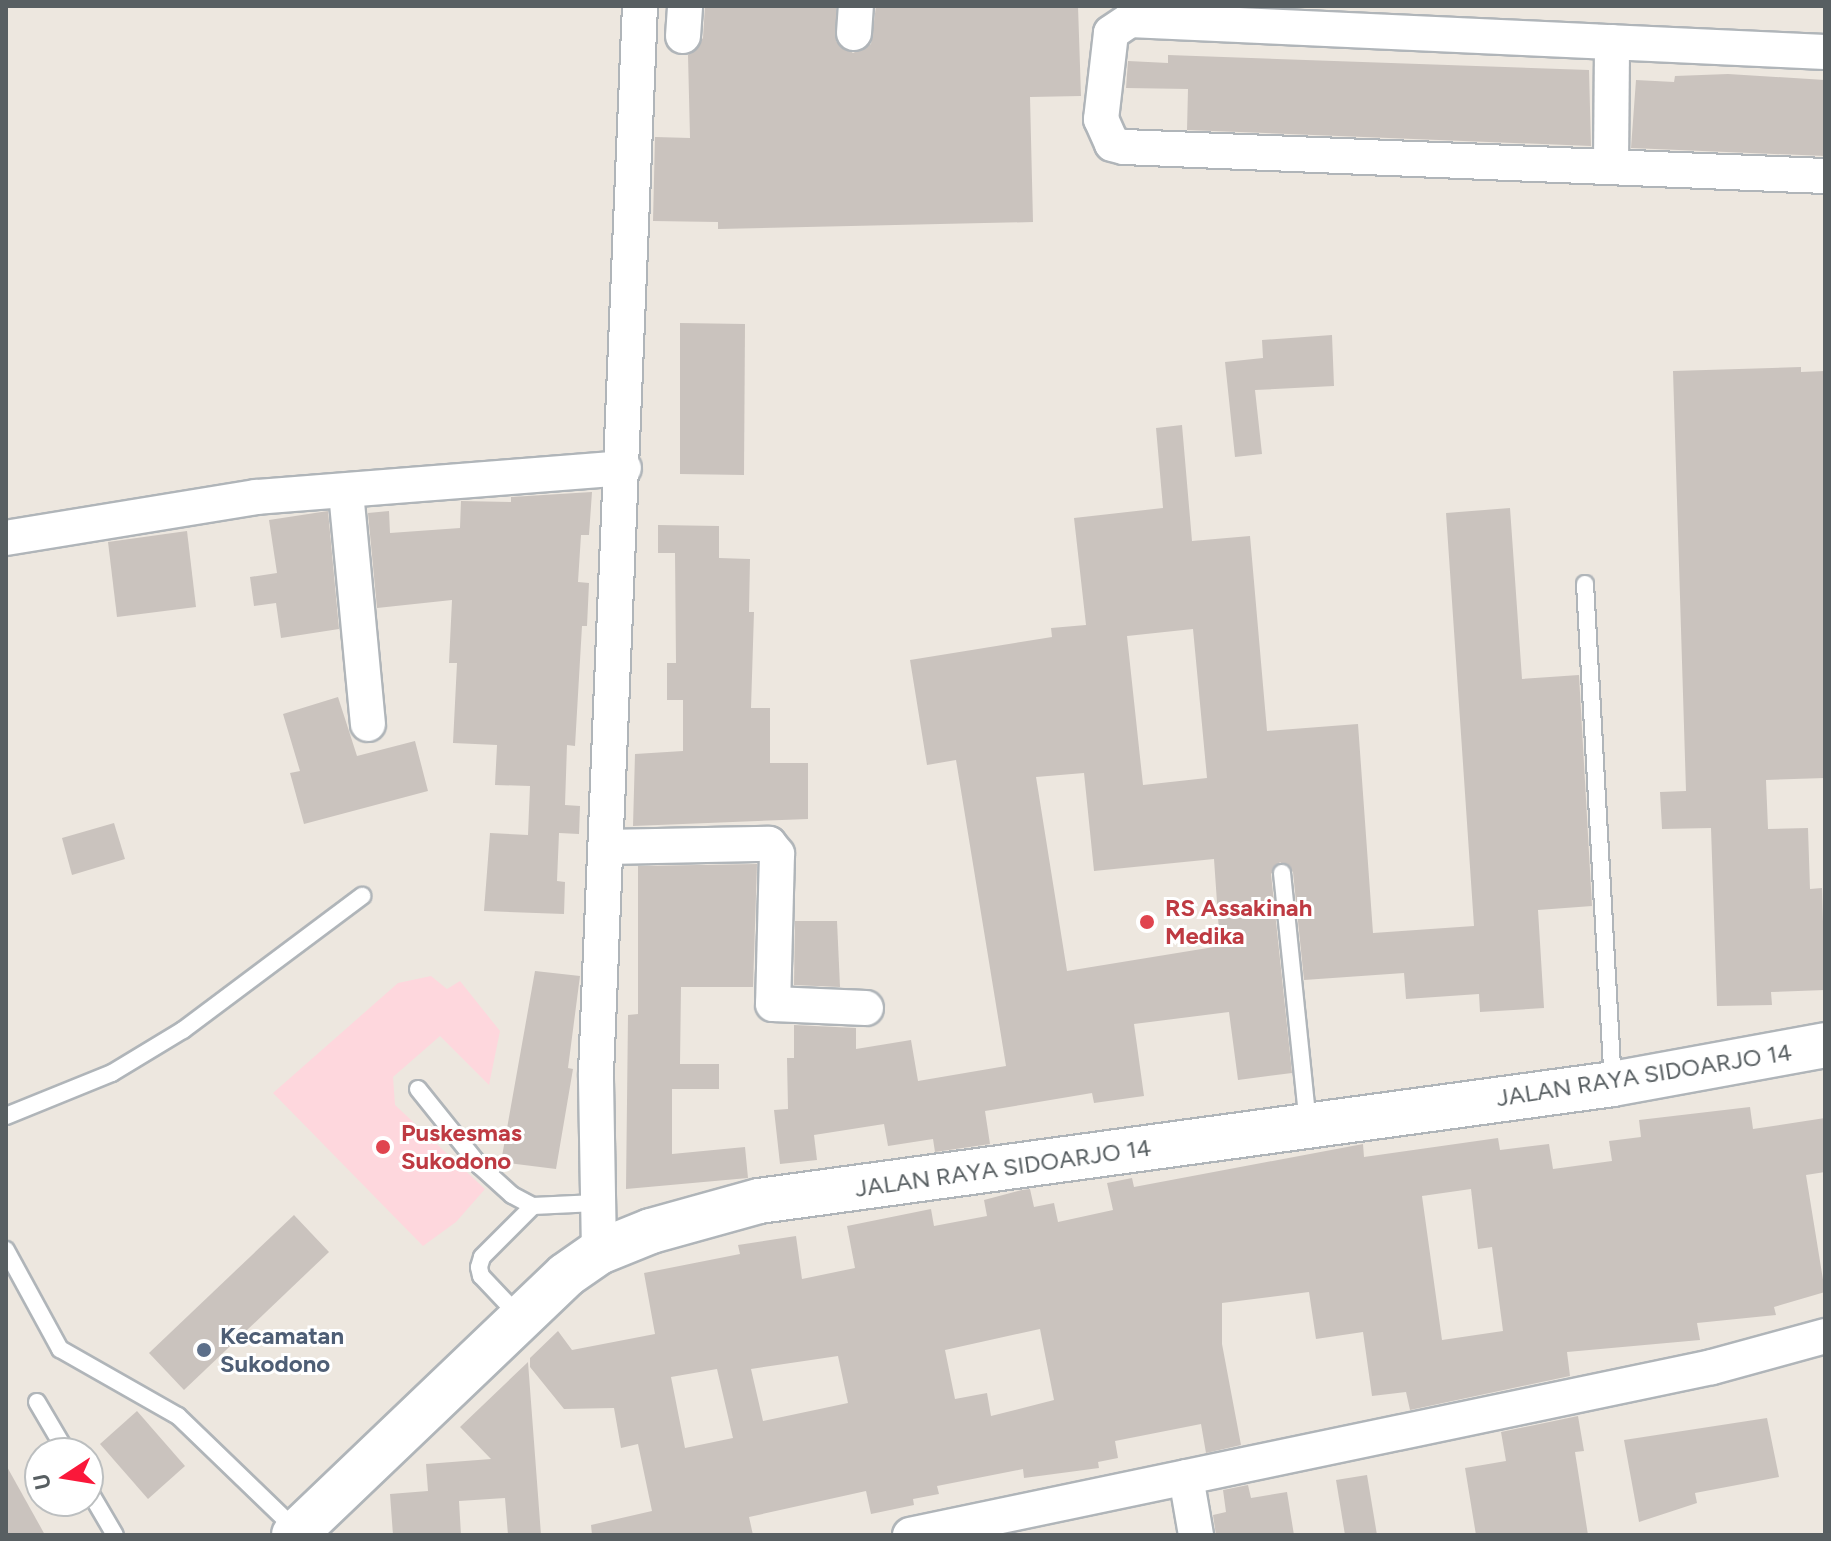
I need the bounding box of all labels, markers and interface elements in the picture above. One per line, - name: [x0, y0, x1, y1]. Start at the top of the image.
- place label: RS Assakinah Medika: [1165, 894, 1312, 950]
- marker: RS Assakinah Medika: [1136, 911, 1158, 933]
- street label: JALAN RAYA SIDOARJO 14: [1494, 1037, 1794, 1113]
- place label: Puskesmas Sukodono: [401, 1119, 522, 1175]
- street label: JALAN RAYA SIDOARJO 14: [853, 1133, 1153, 1203]
- marker: Puskesmas Sukodono: [372, 1136, 394, 1158]
- place label: Kecamatan Sukodono: [220, 1322, 344, 1378]
- marker: Kecamatan Sukodono: [195, 1341, 213, 1359]
- north arrow: [24, 1437, 104, 1517]
- text: U: [27, 1471, 57, 1492]

